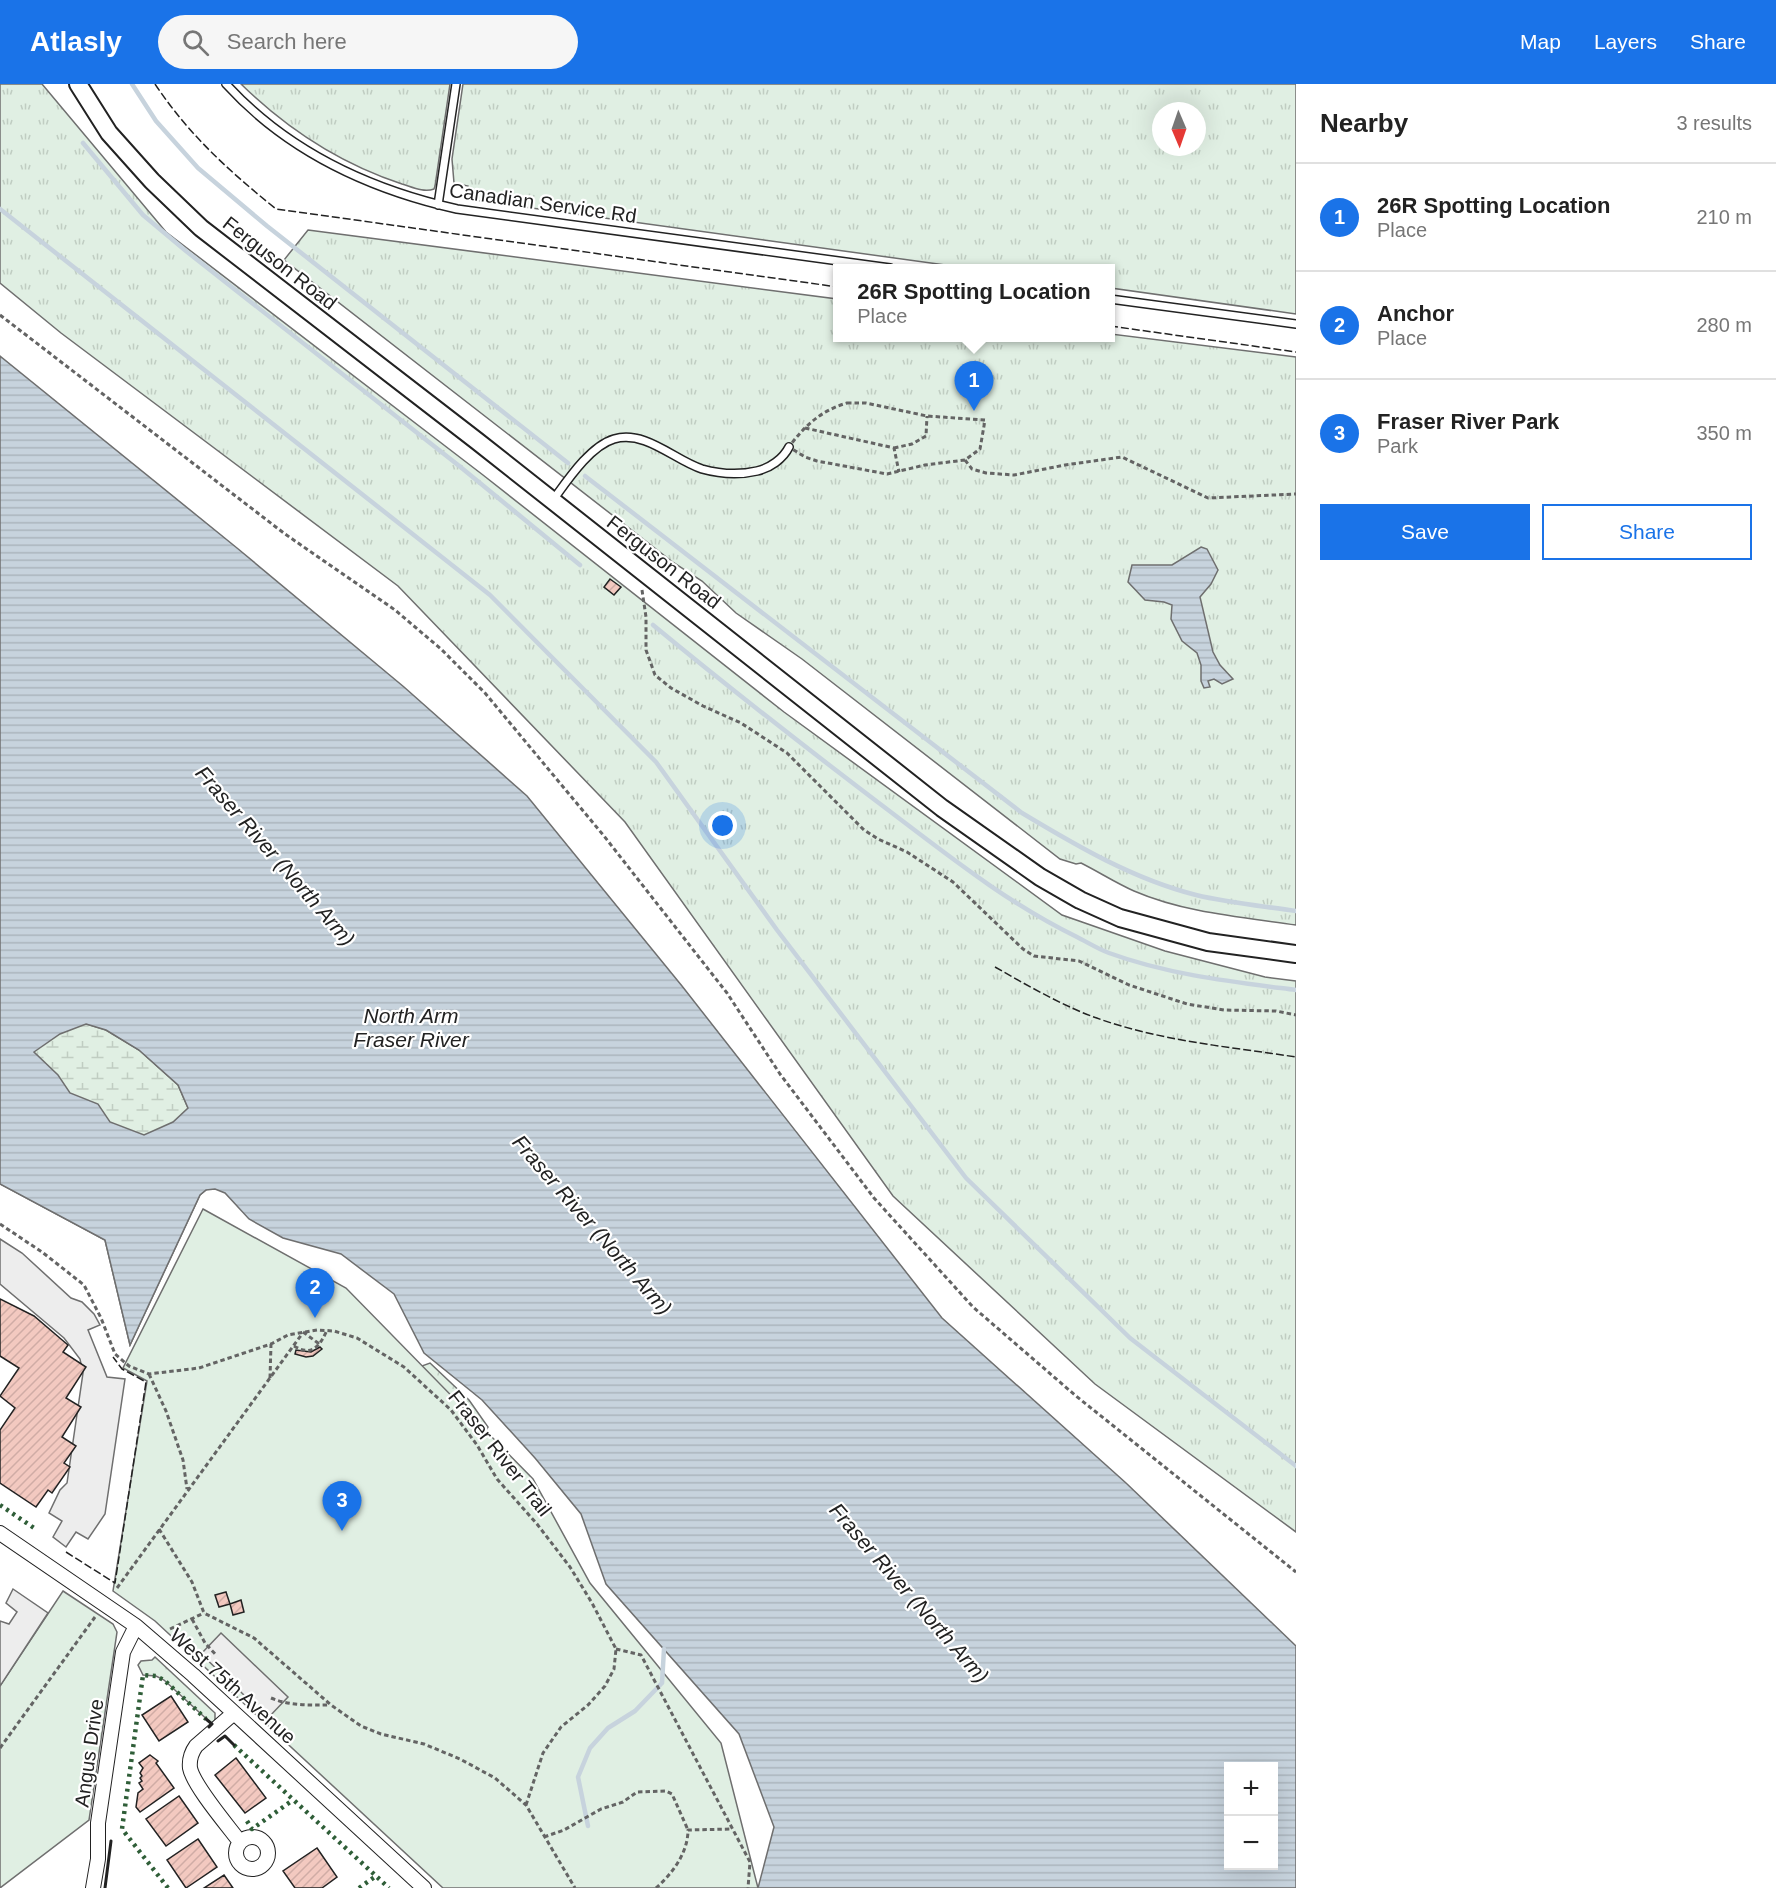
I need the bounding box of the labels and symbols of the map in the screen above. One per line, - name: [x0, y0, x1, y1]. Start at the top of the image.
- north arrow: [1152, 102, 1206, 156]
- street label: Canadian Service Rd: [448, 179, 638, 227]
- street label: Ferguson Road: [219, 212, 341, 314]
- pin: 1: [954, 362, 994, 411]
- street label: Ferguson Road: [603, 511, 725, 613]
- water label: Fraser River (North Arm): [191, 761, 360, 950]
- your location: [708, 811, 737, 840]
- water label: North Arm Fraser River: [353, 1004, 470, 1051]
- water label: Fraser River (North Arm): [508, 1130, 677, 1319]
- pin: 2: [296, 1268, 334, 1318]
- street label: Fraser River Trail: [444, 1386, 556, 1520]
- pin: 3: [322, 1482, 362, 1531]
- water label: Fraser River (North Arm): [825, 1498, 994, 1687]
- street label: West 75th Avenue: [166, 1624, 300, 1748]
- street label: Angus Drive: [71, 1698, 107, 1808]

